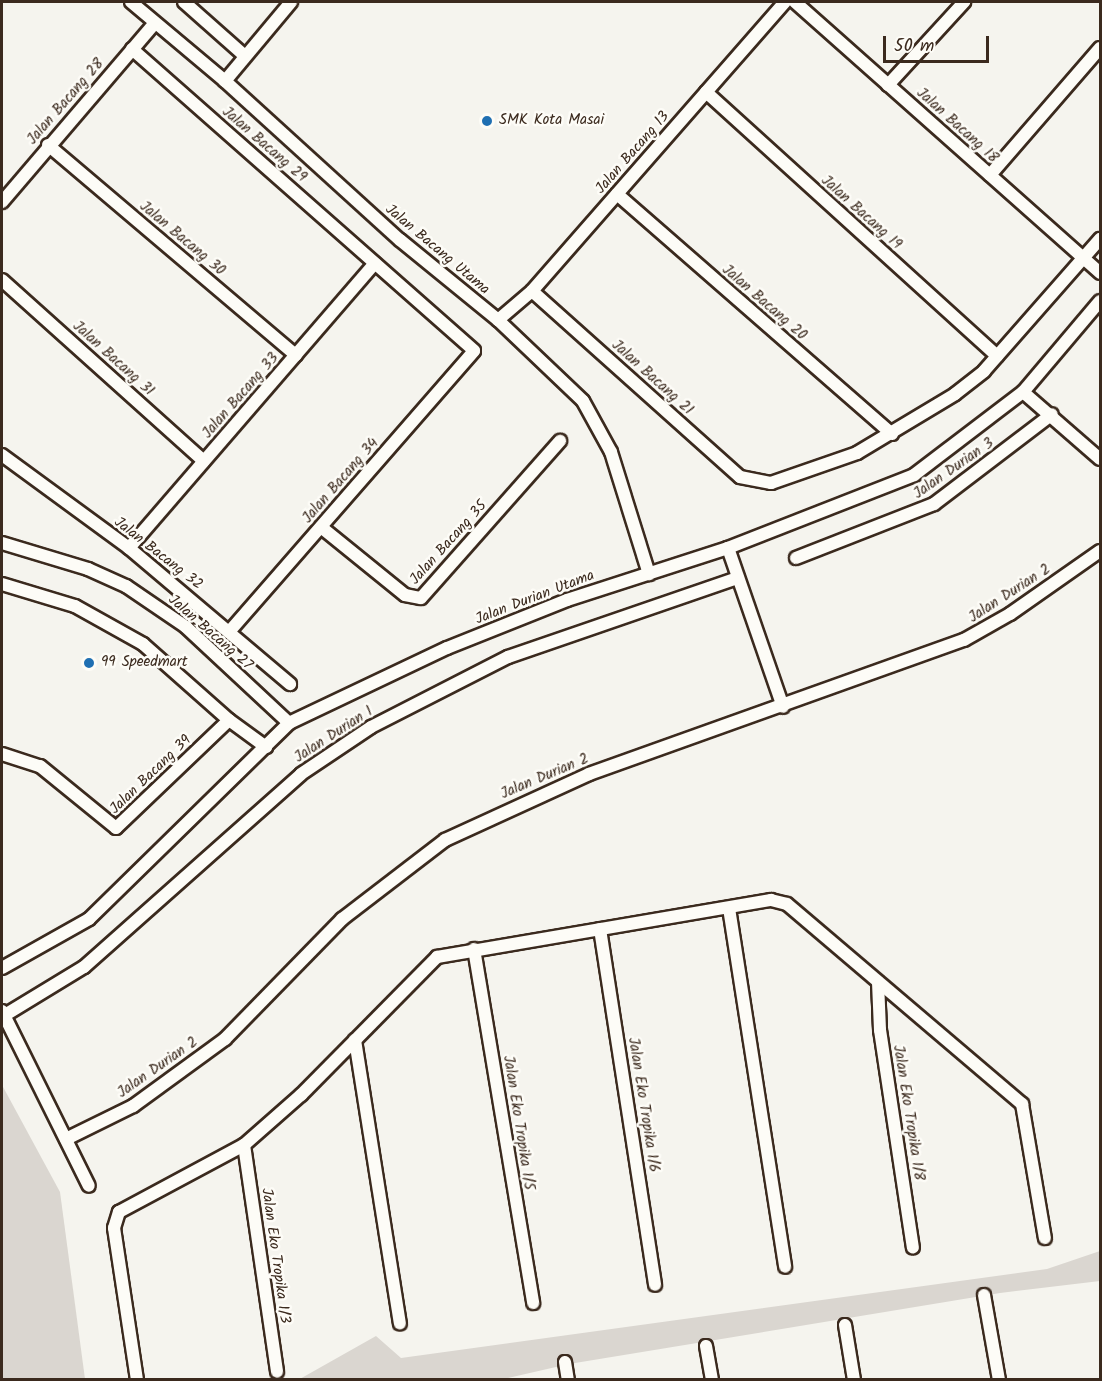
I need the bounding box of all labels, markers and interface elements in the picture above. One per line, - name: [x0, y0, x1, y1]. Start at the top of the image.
- scale bar: [886, 24, 992, 62]
- text: 50 m: [894, 32, 934, 61]
- street label: Jalan Bacang 28: [24, 55, 108, 149]
- street label: Jalan Bacang 18: [912, 85, 1002, 167]
- street label: Jalan Bacang 29: [218, 103, 310, 187]
- street label: Jalan Bacang 13: [592, 108, 674, 198]
- place label: SMK Kota Masai: [499, 112, 604, 130]
- marker: SMK Kota Masai: [480, 114, 494, 128]
- street label: Jalan Bacang 19: [817, 172, 905, 254]
- street label: Jalan Bacang 30: [136, 198, 228, 280]
- street label: Jalan Bacang Utama: [381, 201, 493, 299]
- street label: Jalan Bacang 20: [718, 261, 810, 345]
- street label: Jalan Bacang 31: [69, 318, 157, 400]
- street label: Jalan Bacang 21: [607, 337, 697, 419]
- street label: Jalan Bacang 33: [199, 350, 283, 442]
- street label: Jalan Bacang 34: [299, 435, 383, 527]
- street label: Jalan Durian 3: [910, 435, 998, 503]
- street label: Jalan Bacang 35: [407, 497, 491, 589]
- street label: Jalan Bacang 32: [110, 514, 206, 594]
- street label: Jalan Durian 2: [966, 561, 1054, 627]
- street label: Jalan Durian Utama: [473, 567, 597, 629]
- street label: Jalan Bacang 27: [164, 591, 256, 675]
- place label: 99 Speedmart: [101, 654, 188, 672]
- marker: 99 Speedmart: [82, 656, 96, 670]
- street label: Jalan Durian 1: [291, 703, 377, 767]
- street label: Jalan Bacang 39: [107, 732, 195, 818]
- street label: Jalan Durian 2: [498, 750, 592, 804]
- street label: Jalan Durian 2: [114, 1034, 202, 1102]
- street label: Jalan Eko Tropika 1/6: [623, 1036, 663, 1174]
- street label: Jalan Eko Tropika 1/8: [888, 1044, 928, 1182]
- street label: Jalan Eko Tropika 1/5: [498, 1054, 538, 1192]
- street label: Jalan Eko Tropika 1/3: [257, 1187, 293, 1325]

